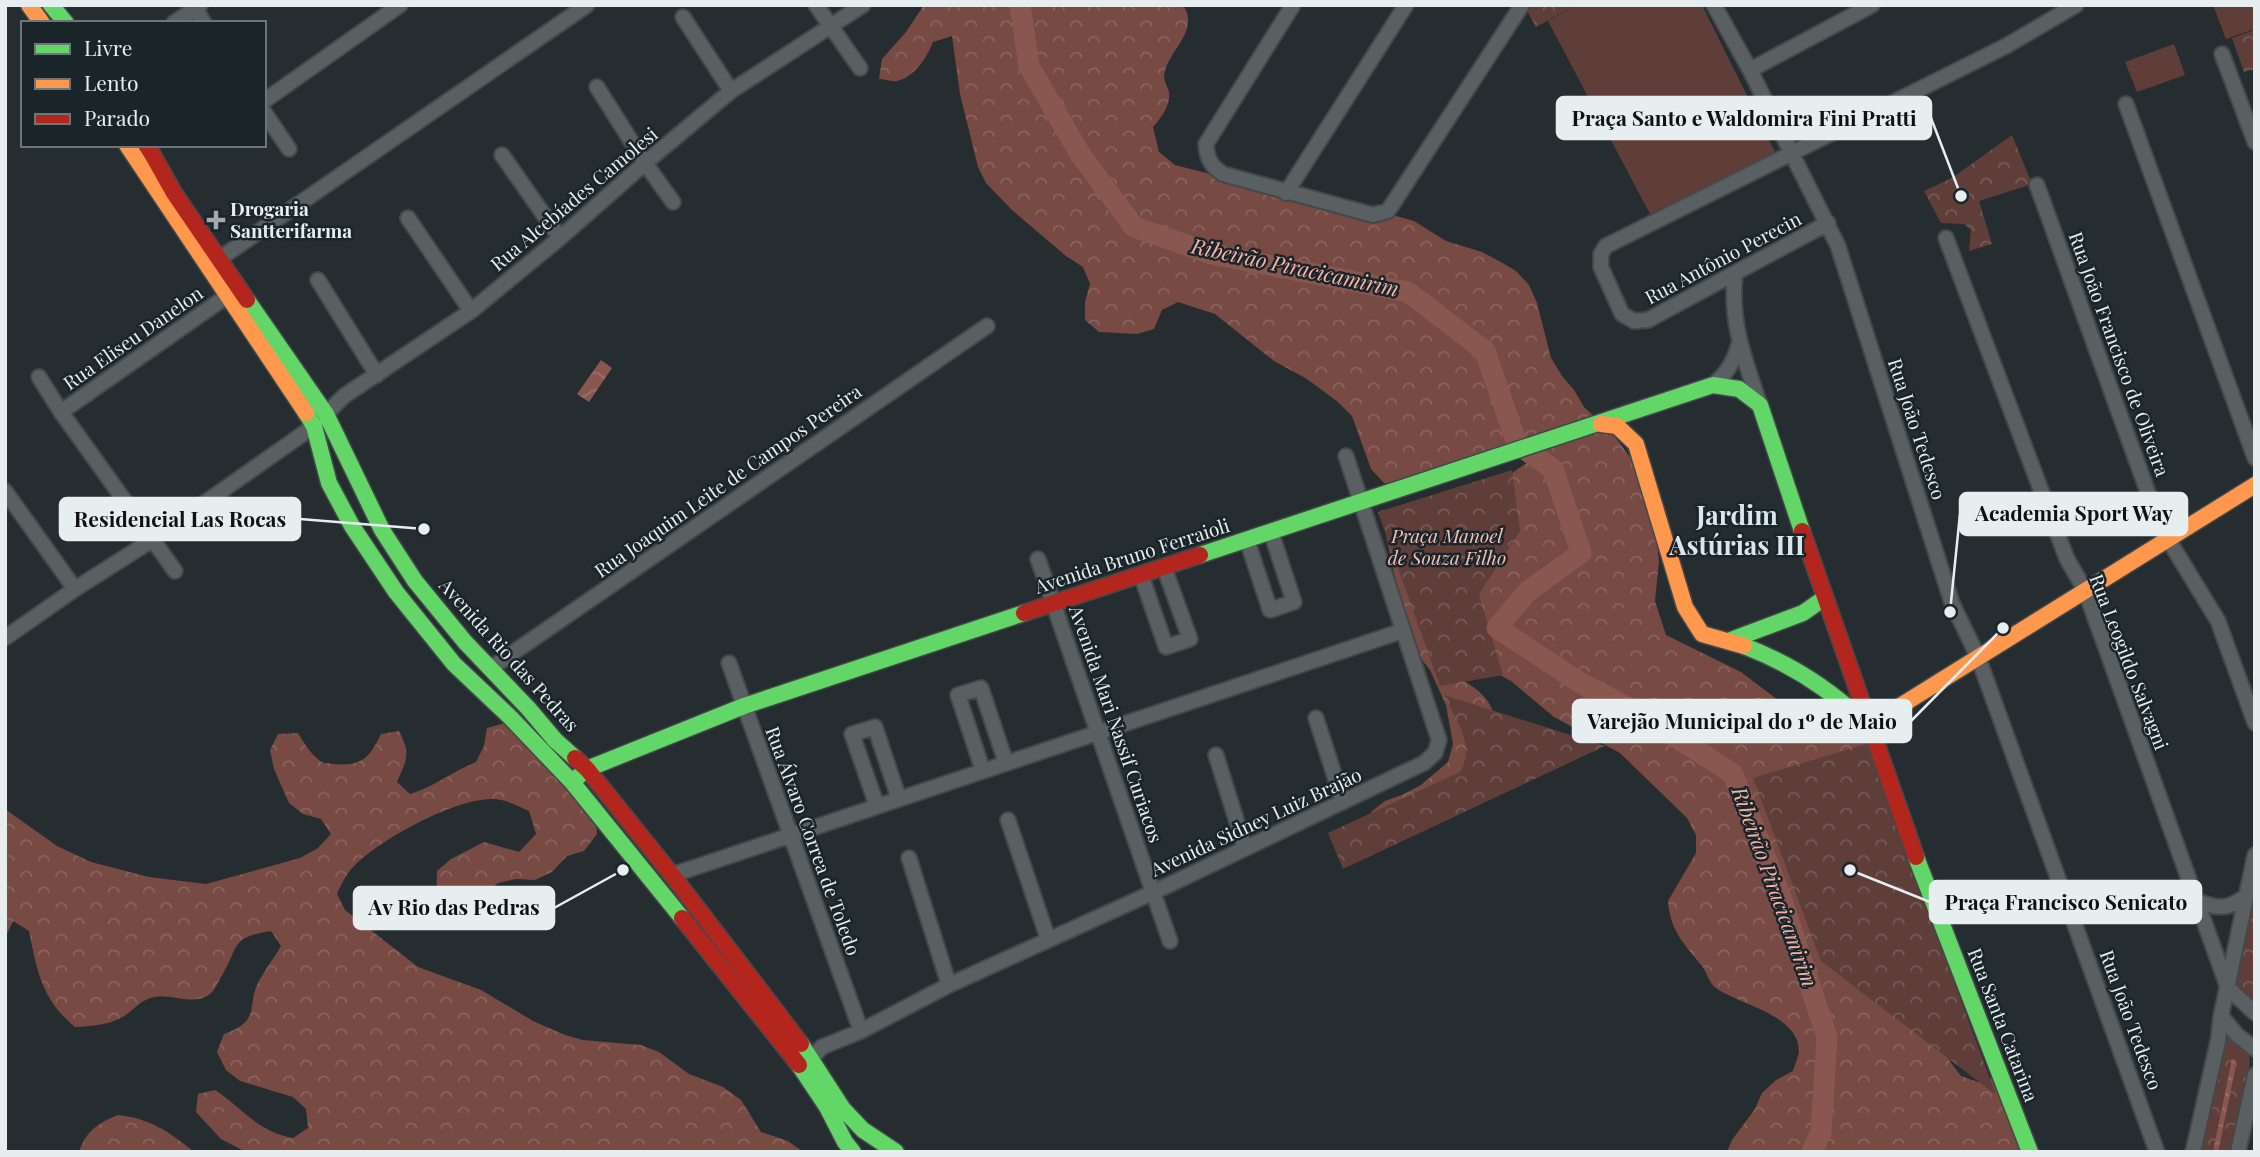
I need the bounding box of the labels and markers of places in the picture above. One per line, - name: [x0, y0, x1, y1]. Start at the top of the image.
- callout: Praça Santo e Waldomira Fini Pratti: [1557, 97, 1931, 139]
- place label: Drogaria Santterifarma: [230, 195, 352, 243]
- marker: Drogaria Santterifarma: [208, 212, 224, 228]
- callout: Academia Sport Way: [1960, 493, 2187, 535]
- callout: Residencial Las Rocas: [60, 498, 300, 540]
- callout: Varejão Municipal do 1º de Maio: [1573, 700, 1911, 742]
- callout: Praça Francisco Senicato: [1930, 881, 2201, 923]
- callout: Av Rio das Pedras: [354, 887, 554, 929]

